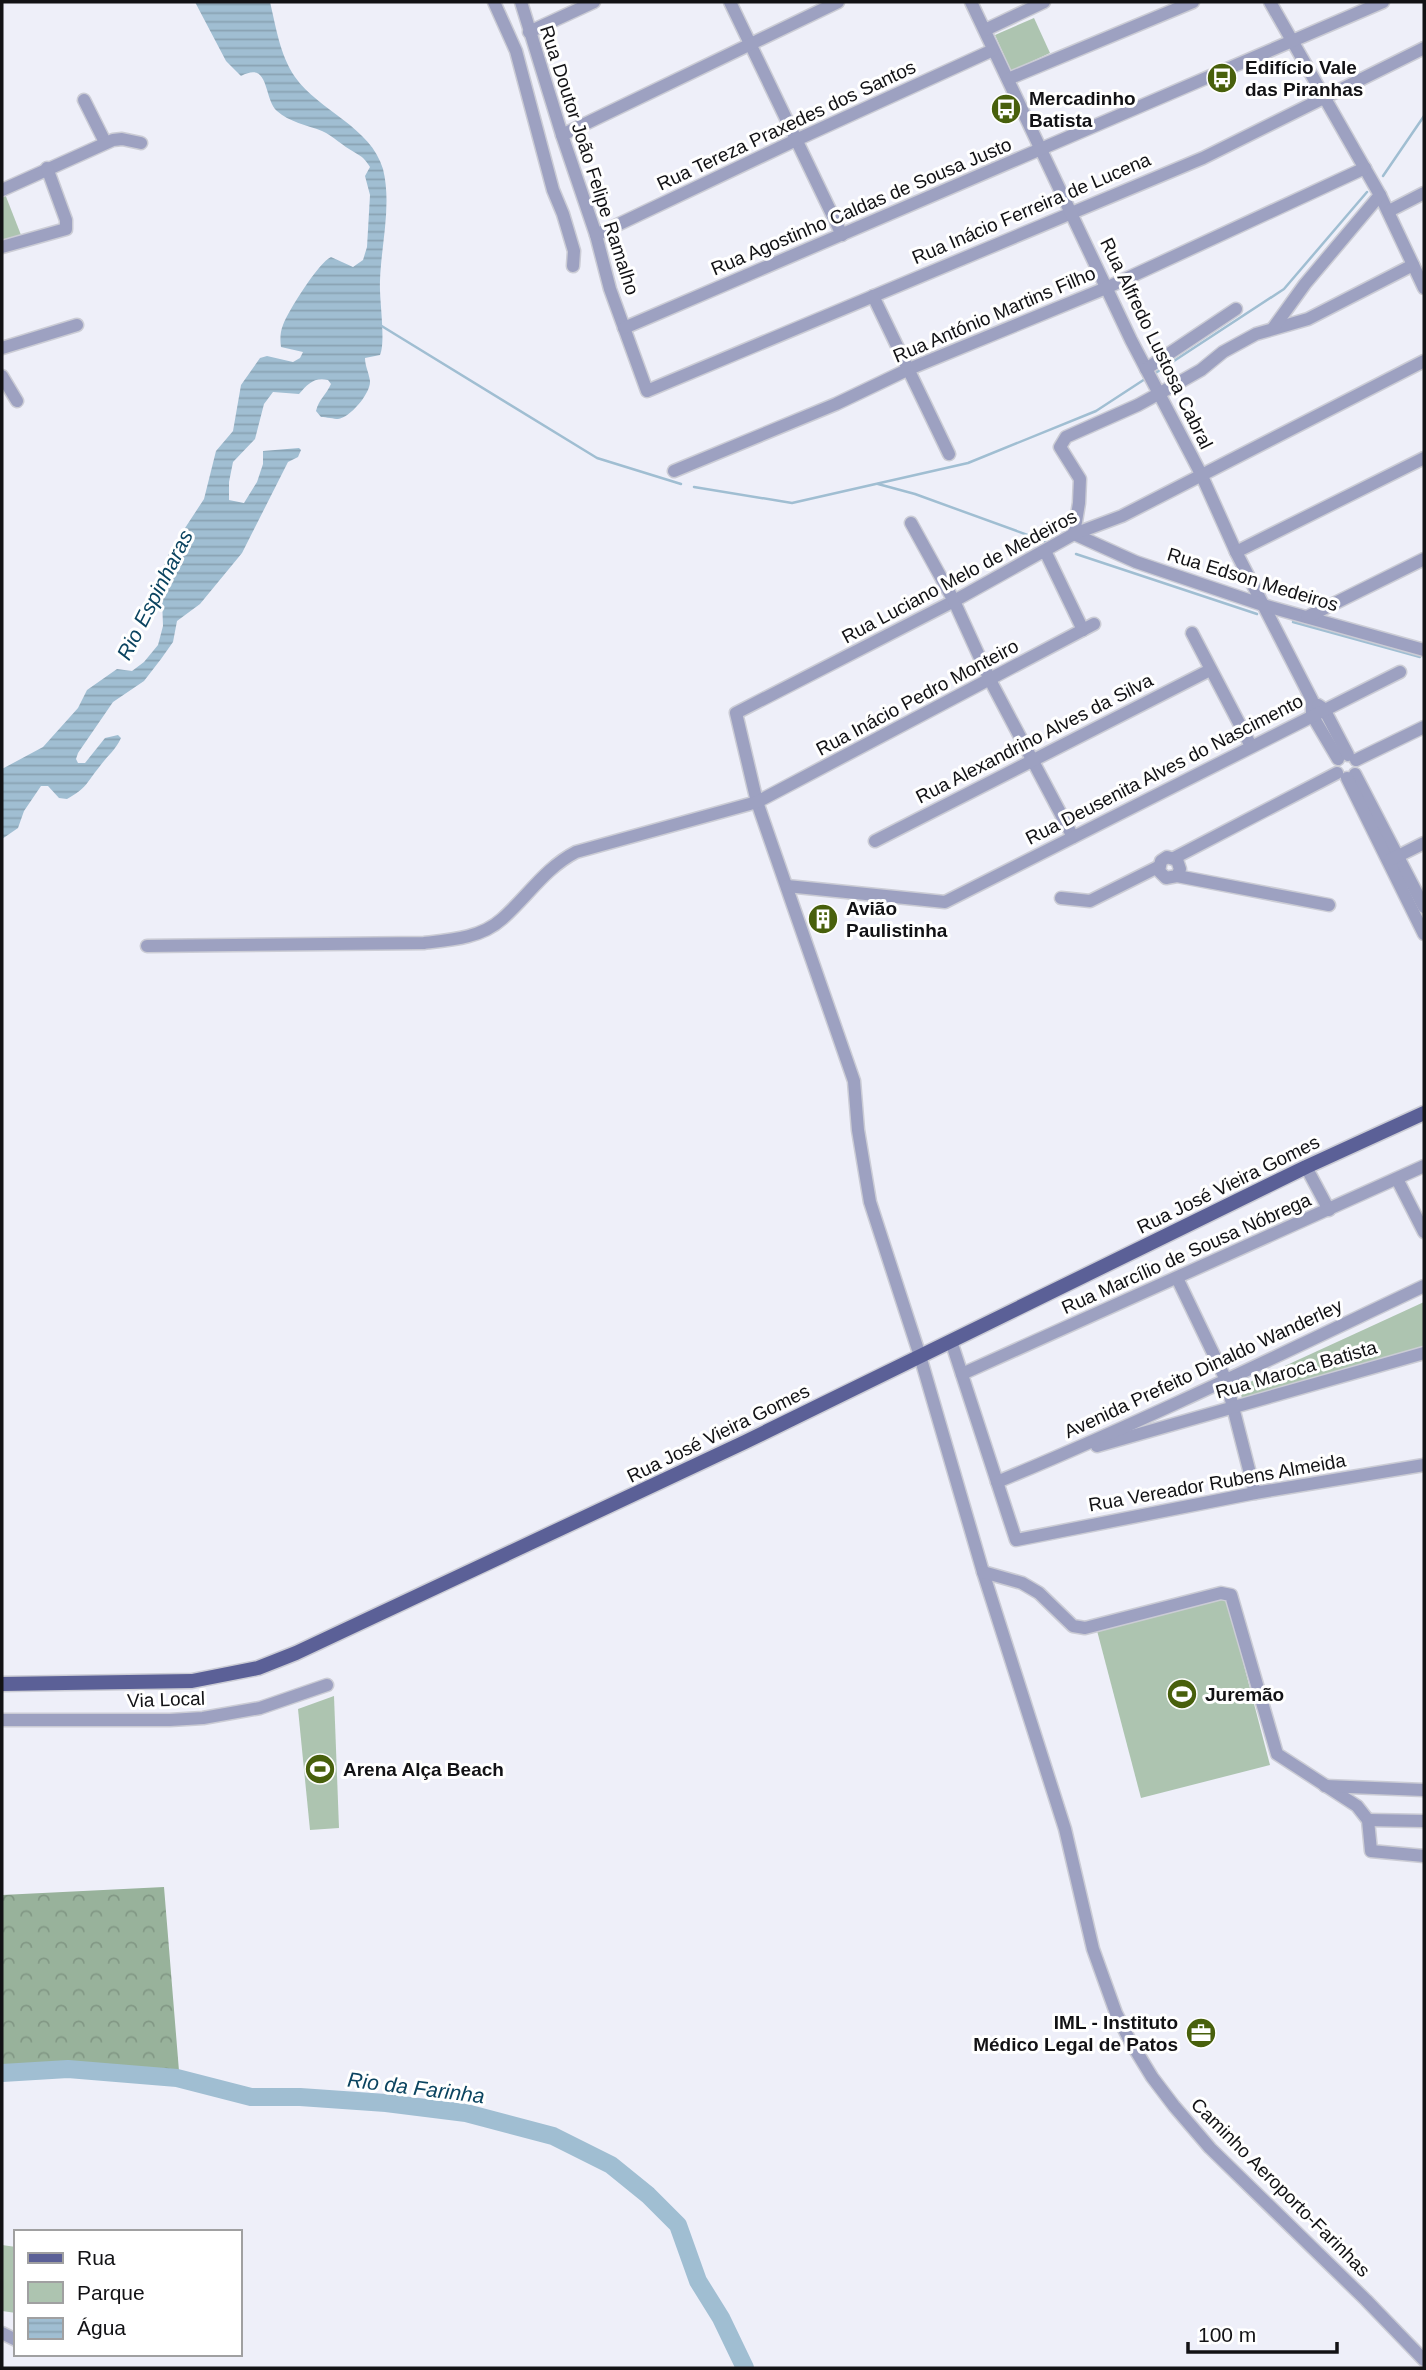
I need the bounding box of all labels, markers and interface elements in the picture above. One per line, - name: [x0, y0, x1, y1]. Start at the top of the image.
- street label: Rua Doutor João Felipe Ramalho: [536, 23, 643, 297]
- street label: Rua Tereza Praxedes dos Santos: [654, 56, 919, 195]
- place label: Edifício Vale das Piranhas: [1245, 57, 1363, 100]
- bus stop icon: Edifício Vale das Piranhas: [1205, 61, 1239, 95]
- place label: Mercadinho Batista: [1029, 88, 1136, 131]
- bus stop icon: Mercadinho Batista: [989, 92, 1023, 126]
- street label: Rua Agostinho Caldas de Sousa Justo: [708, 133, 1015, 279]
- street label: Rua Inácio Ferreira de Lucena: [909, 148, 1154, 268]
- street label: Rua Alfredo Lustosa Cabral: [1096, 234, 1217, 452]
- street label: Rua António Martins Filho: [890, 262, 1098, 367]
- street label: Rua Luciano Melo de Medeiros: [838, 505, 1080, 647]
- water label: Rio Espinharas: [112, 526, 197, 663]
- street label: Rua Edson Medeiros: [1165, 543, 1341, 615]
- street label: Rua Inácio Pedro Monteiro: [813, 635, 1022, 760]
- street label: Rua Alexandrino Alves da Silva: [912, 669, 1157, 808]
- street label: Rua Deusenita Alves do Nascimento: [1022, 690, 1306, 849]
- place label: Avião Paulistinha: [846, 898, 948, 941]
- building icon: Avião Paulistinha: [806, 902, 840, 936]
- street label: Rua José Vieira Gomes: [1134, 1131, 1323, 1238]
- street label: Rua Marcílio de Sousa Nóbrega: [1058, 1189, 1314, 1318]
- street label: Avenida Prefeito Dinaldo Wanderley: [1061, 1294, 1346, 1442]
- street label: Rua Maroca Batista: [1213, 1336, 1380, 1403]
- street label: Rua José Vieira Gomes: [624, 1380, 813, 1487]
- street label: Rua Vereador Rubens Almeida: [1087, 1449, 1348, 1515]
- sports icon: Juremão: [1165, 1677, 1199, 1711]
- place label: Juremão: [1205, 1684, 1284, 1705]
- street label: Via Local: [127, 1688, 205, 1711]
- sports icon: Arena Alça Beach: [303, 1752, 337, 1786]
- place label: Arena Alça Beach: [343, 1759, 504, 1780]
- place label: IML - Instituto Médico Legal de Patos: [973, 2012, 1178, 2055]
- office icon: IML - Instituto Médico Legal de Patos: [1184, 2016, 1218, 2050]
- water label: Rio da Farinha: [346, 2068, 486, 2107]
- street label: Caminho Aeroporto-Farinhas: [1187, 2094, 1374, 2281]
- legend: [14, 2230, 242, 2356]
- text: Rua: [77, 2246, 116, 2269]
- text: Parque: [77, 2281, 145, 2304]
- scale bar: [1188, 2310, 1337, 2354]
- text: Água: [77, 2316, 126, 2339]
- text: 100 m: [1198, 2323, 1256, 2346]

